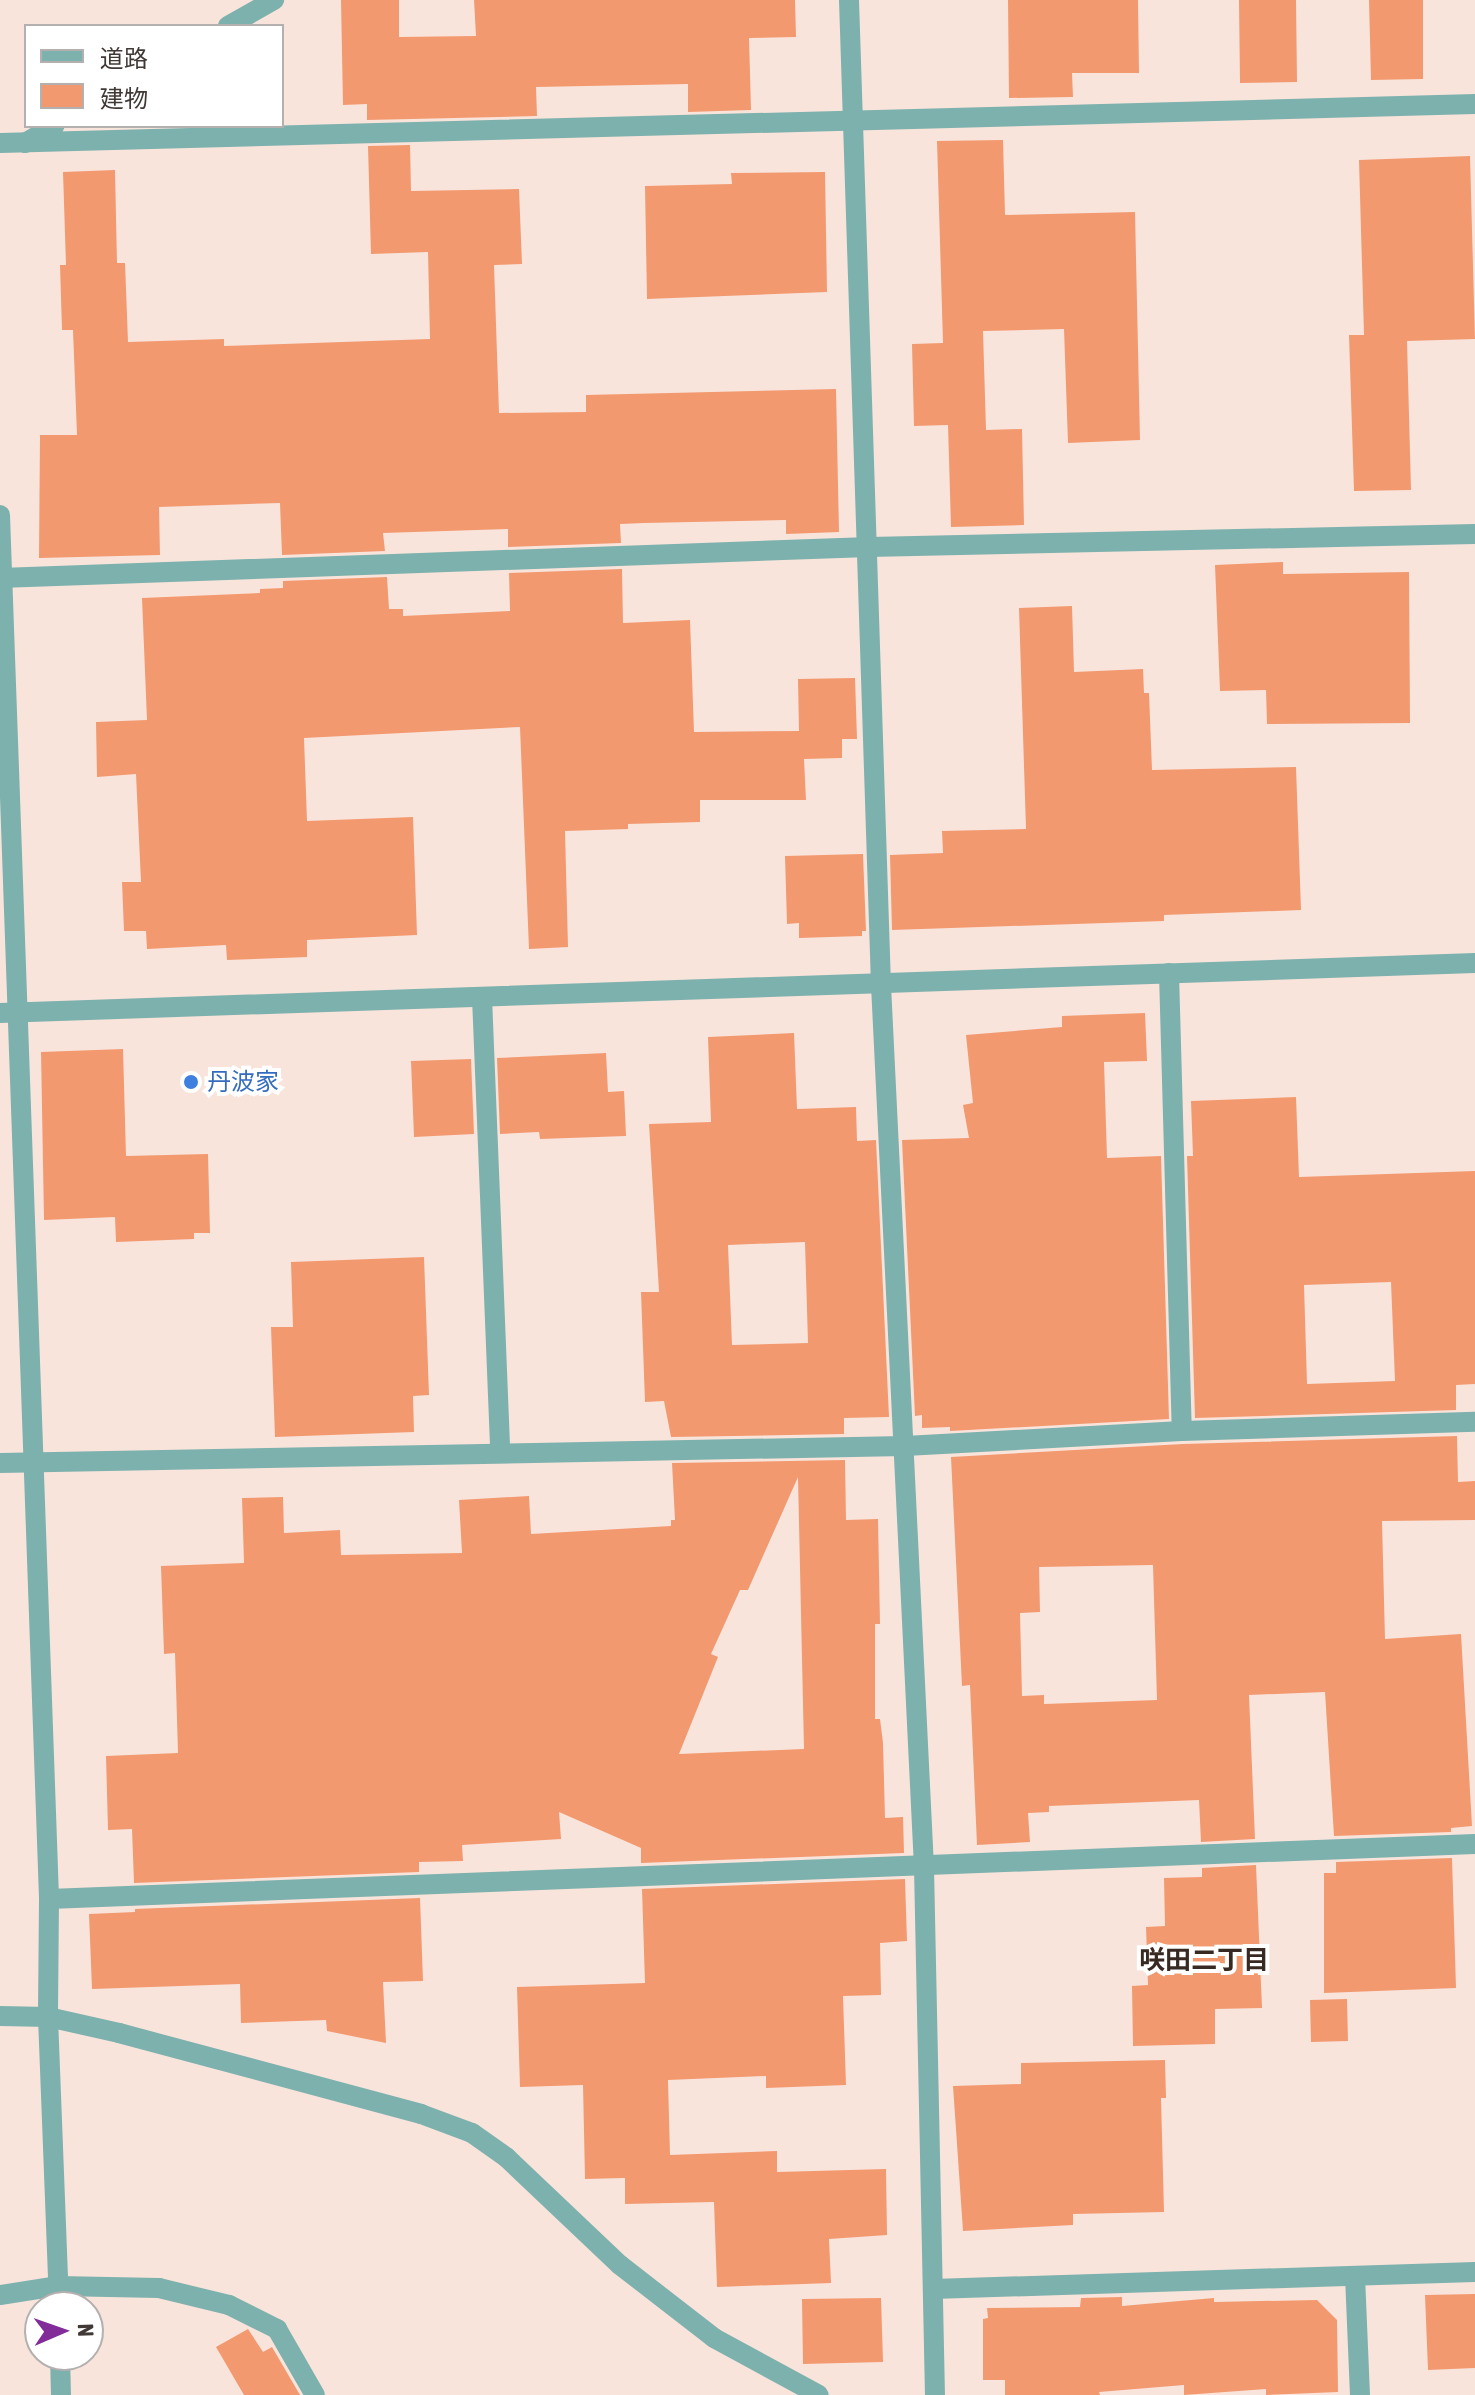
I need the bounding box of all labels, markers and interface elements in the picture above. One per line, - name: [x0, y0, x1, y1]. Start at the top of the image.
- legend: [24, 24, 284, 128]
- text: 道路: [100, 45, 148, 72]
- text: 建物: [100, 85, 148, 112]
- place label: 丹波家: [207, 1068, 279, 1096]
- marker: 丹波家: [182, 1073, 200, 1091]
- district label: 咲田二丁目: [1139, 1945, 1269, 1977]
- north arrow: [24, 2291, 104, 2371]
- text: N: [73, 2323, 99, 2337]

